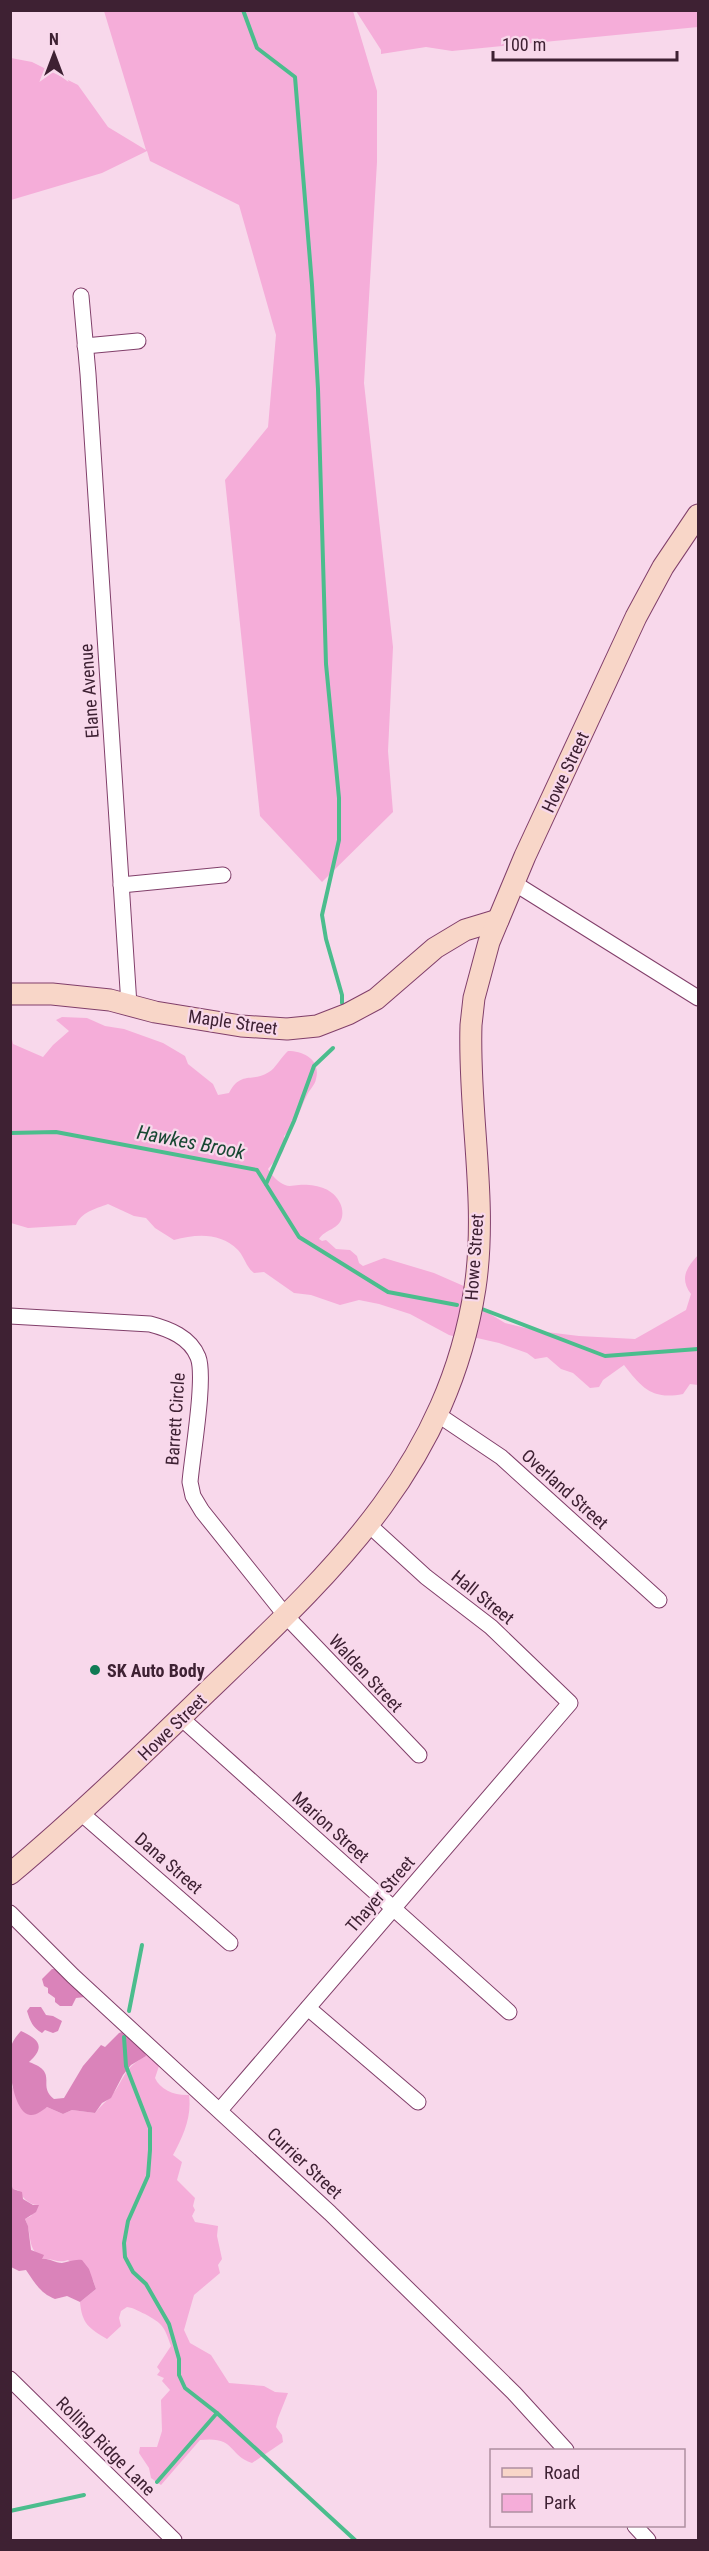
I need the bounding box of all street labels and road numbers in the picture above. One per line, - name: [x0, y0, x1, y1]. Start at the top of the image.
- street label: Elane Avenue: [75, 643, 103, 739]
- street label: Howe Street: [537, 728, 593, 816]
- street label: Maple Street: [187, 1005, 279, 1039]
- street label: Howe Street: [461, 1213, 487, 1301]
- street label: Barrett Circle: [161, 1372, 189, 1466]
- street label: Overland Street: [517, 1445, 613, 1533]
- street label: Hall Street: [447, 1565, 519, 1629]
- street label: Walden Street: [325, 1630, 407, 1716]
- street label: Howe Street: [134, 1689, 210, 1765]
- street label: Marion Street: [288, 1787, 374, 1867]
- street label: Dana Street: [131, 1828, 207, 1898]
- street label: Thayer Street: [341, 1852, 419, 1936]
- street label: Currier Street: [263, 2123, 347, 2203]
- street label: Rolling Ridge Lane: [52, 2392, 160, 2500]

